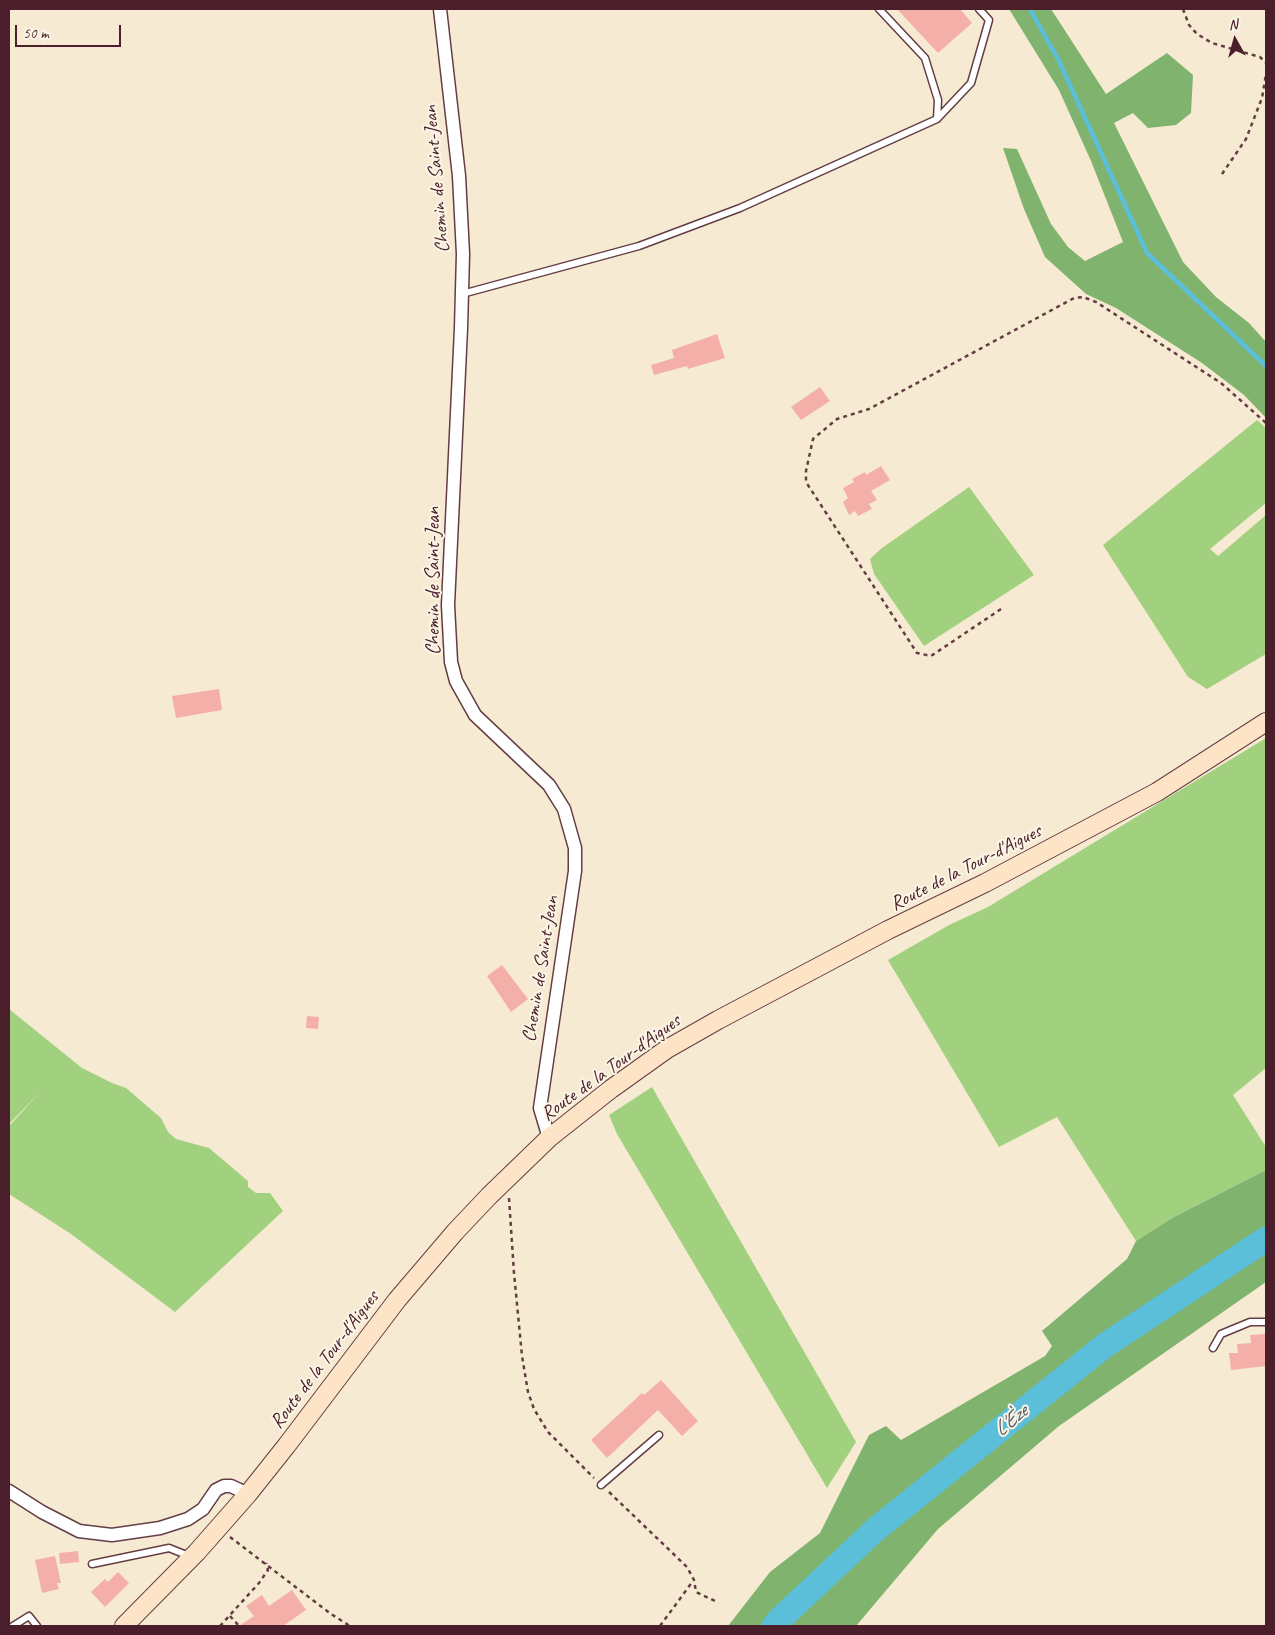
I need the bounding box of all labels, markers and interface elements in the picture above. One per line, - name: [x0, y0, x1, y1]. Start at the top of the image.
- scale bar: [18, 15, 124, 47]
- north arrow: [1210, 15, 1260, 65]
- text: N: [1228, 16, 1238, 34]
- text: 50 m: [23, 24, 49, 43]
- street label: Chemin de Saint-Jean: [419, 104, 455, 254]
- street label: Chemin de Saint-Jean: [422, 507, 446, 655]
- street label: Route de la Tour-d'Aigues: [886, 820, 1046, 916]
- street label: Chemin de Saint-Jean: [518, 894, 564, 1044]
- street label: Route de la Tour-d'Aigues: [537, 1009, 685, 1127]
- street label: Route de la Tour-d'Aigues: [265, 1286, 385, 1434]
- water label: L'Èze: [989, 1400, 1033, 1442]

